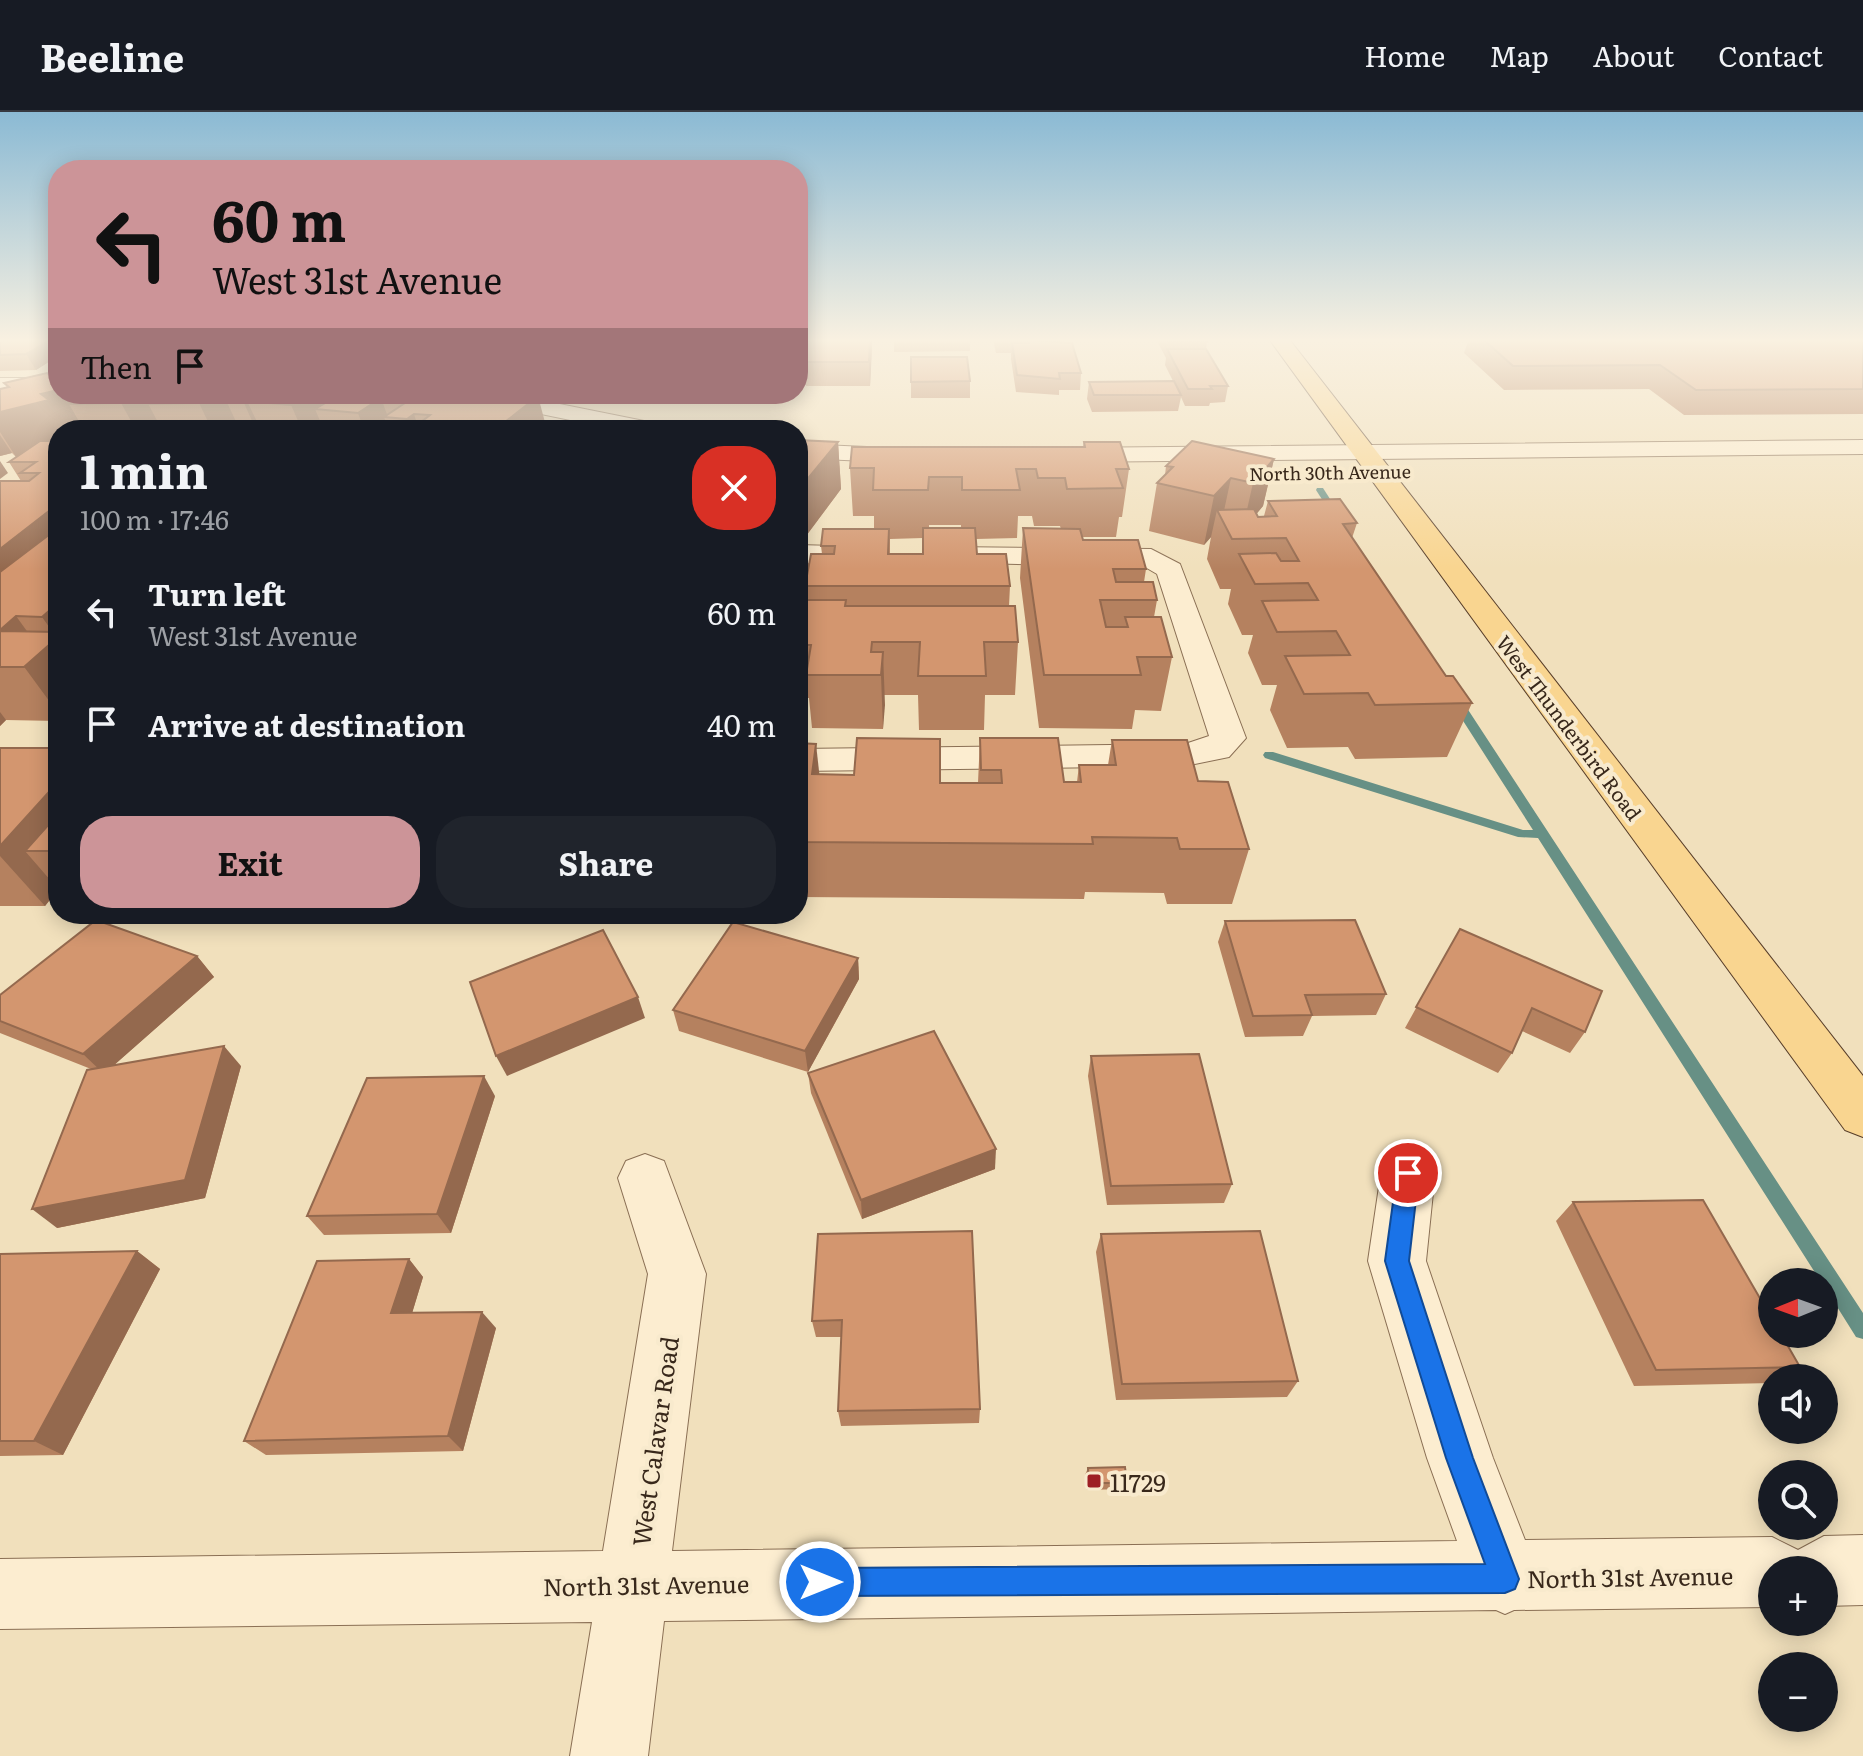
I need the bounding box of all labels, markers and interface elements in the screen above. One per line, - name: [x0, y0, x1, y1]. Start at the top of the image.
- text: Beeline: [40, 27, 184, 84]
- text: Home: [1364, 34, 1445, 76]
- text: Map: [1489, 34, 1549, 76]
- text: About: [1593, 34, 1674, 76]
- text: Contact: [1718, 34, 1823, 76]
- text: 60 m: [212, 176, 346, 259]
- icon: left: [80, 192, 184, 296]
- text: West 31st Avenue: [212, 252, 502, 305]
- text: Then: [80, 344, 152, 388]
- icon: arrive: [168, 344, 212, 388]
- text: 1 min: [80, 433, 208, 504]
- button: close: [692, 446, 776, 530]
- street label: North 30th Avenue: [1249, 457, 1411, 487]
- text: 100 m · 17:46: [80, 499, 229, 538]
- text: Turn left: [148, 571, 286, 615]
- icon: left: [80, 590, 124, 634]
- text: 60 m: [707, 590, 776, 634]
- text: West 31st Avenue: [148, 615, 358, 654]
- street label: West Thunderbird Road: [1490, 628, 1650, 826]
- icon: arrive: [80, 702, 124, 746]
- text: Arrive at destination: [148, 702, 465, 746]
- text: 40 m: [707, 702, 776, 746]
- button: Exit: [80, 816, 420, 908]
- button: Share: [436, 816, 776, 908]
- pin: [1374, 1139, 1442, 1207]
- icon: arrive: [1386, 1151, 1430, 1195]
- north arrow: [1758, 1268, 1838, 1348]
- map controls: [1758, 1268, 1838, 1732]
- street label: West Calavar Road: [622, 1333, 686, 1548]
- button: sound: [1758, 1364, 1838, 1444]
- button: search: [1758, 1460, 1838, 1540]
- place label: 11729: [1110, 1464, 1166, 1499]
- marker: 11729: [1085, 1472, 1103, 1490]
- position arrow: [778, 1540, 862, 1624]
- button: +: [1758, 1556, 1838, 1636]
- street label: North 31st Avenue: [1526, 1557, 1734, 1595]
- street label: North 31st Avenue: [542, 1565, 750, 1603]
- button: −: [1758, 1652, 1838, 1732]

